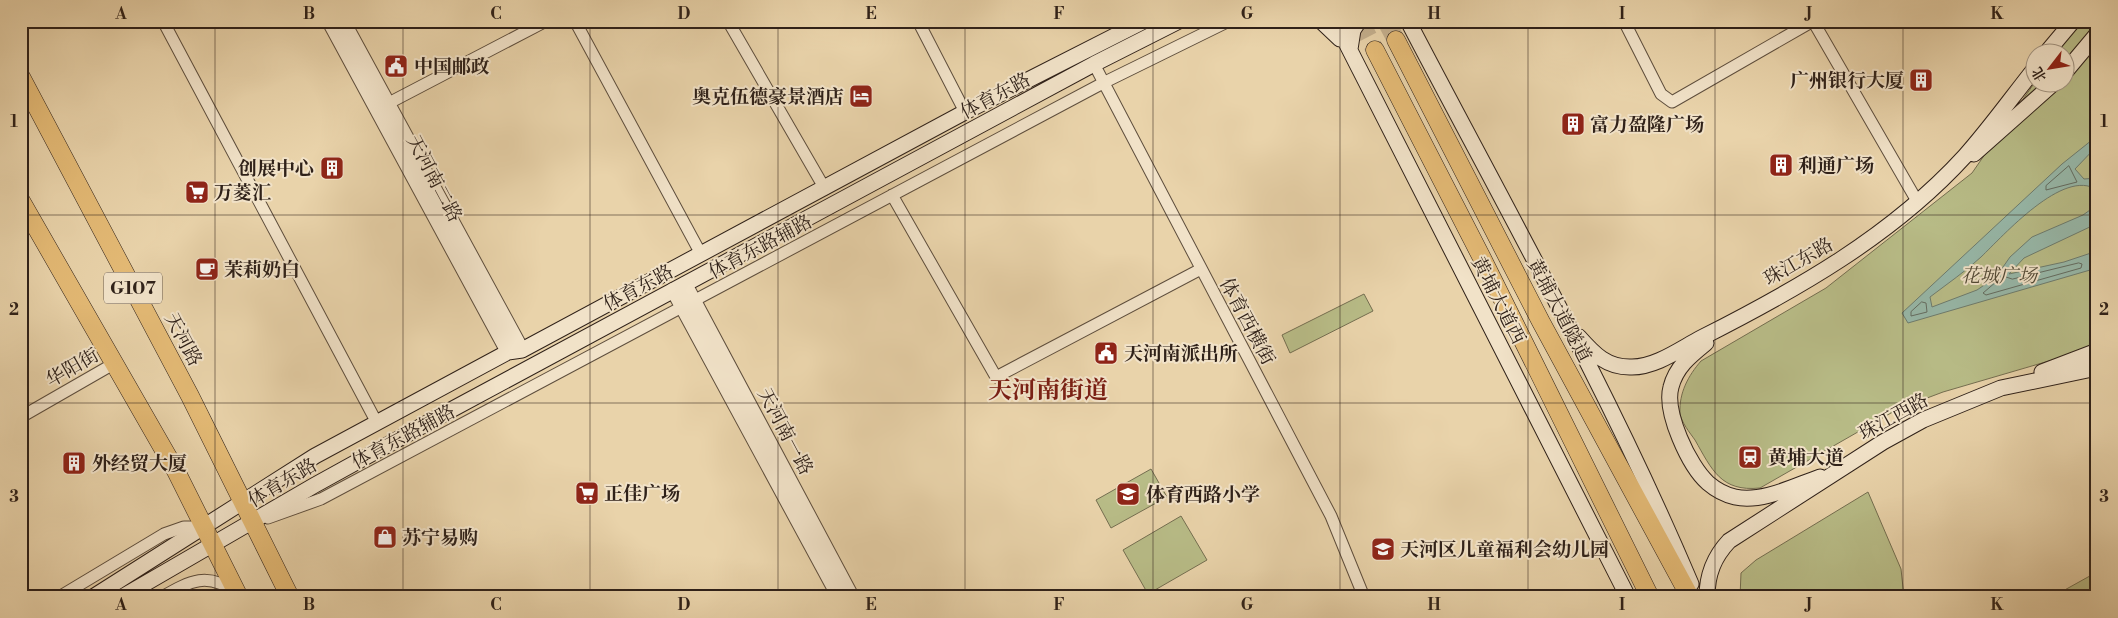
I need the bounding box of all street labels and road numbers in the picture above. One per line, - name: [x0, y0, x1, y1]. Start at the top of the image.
- street label: 体育东路: [956, 67, 1035, 124]
- street label: 天河南二路: [401, 131, 467, 226]
- street label: 体育东路辅路: [705, 210, 816, 284]
- street label: 珠江东路: [1760, 232, 1837, 291]
- street label: 黄埔大道西: [1466, 253, 1530, 348]
- street label: 黄埔大道隧道: [1522, 255, 1596, 366]
- street label: 体育东路: [599, 259, 678, 316]
- road number: G107: [104, 272, 162, 304]
- street label: 体育西横街: [1214, 274, 1280, 369]
- street label: 天河路: [159, 309, 207, 370]
- street label: 华阳街: [42, 343, 103, 393]
- street label: 天河南一路: [752, 384, 818, 479]
- street label: 珠江西路: [1854, 388, 1933, 446]
- street label: 体育东路辅路: [348, 400, 459, 474]
- street label: 体育东路: [244, 453, 321, 513]

